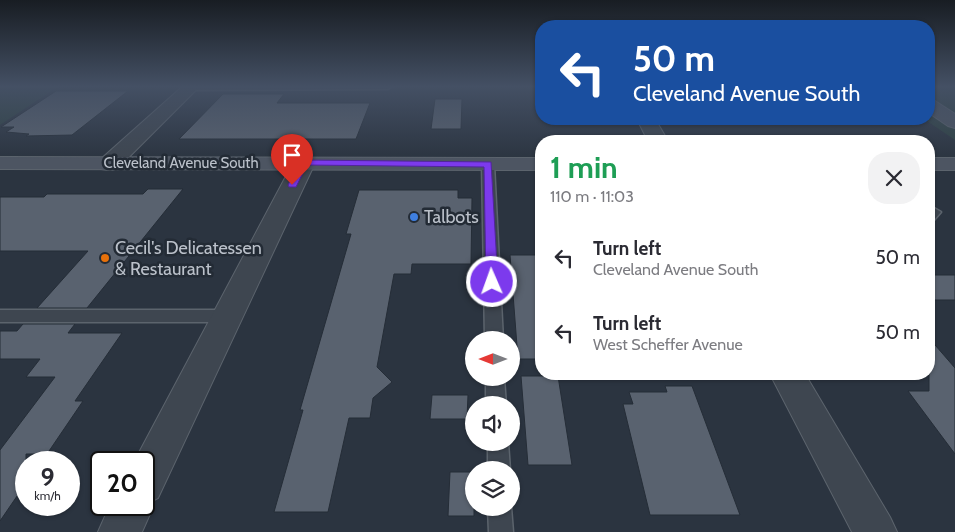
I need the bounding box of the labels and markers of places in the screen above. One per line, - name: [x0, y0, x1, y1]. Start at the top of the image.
- pin: [271, 134, 313, 185]
- place label: Talbots: [424, 206, 479, 228]
- marker: Talbots: [408, 211, 420, 223]
- place label: Cecil's Delicatessen & Restaurant: [115, 237, 262, 280]
- marker: Cecil's Delicatessen & Restaurant: [99, 252, 111, 264]

